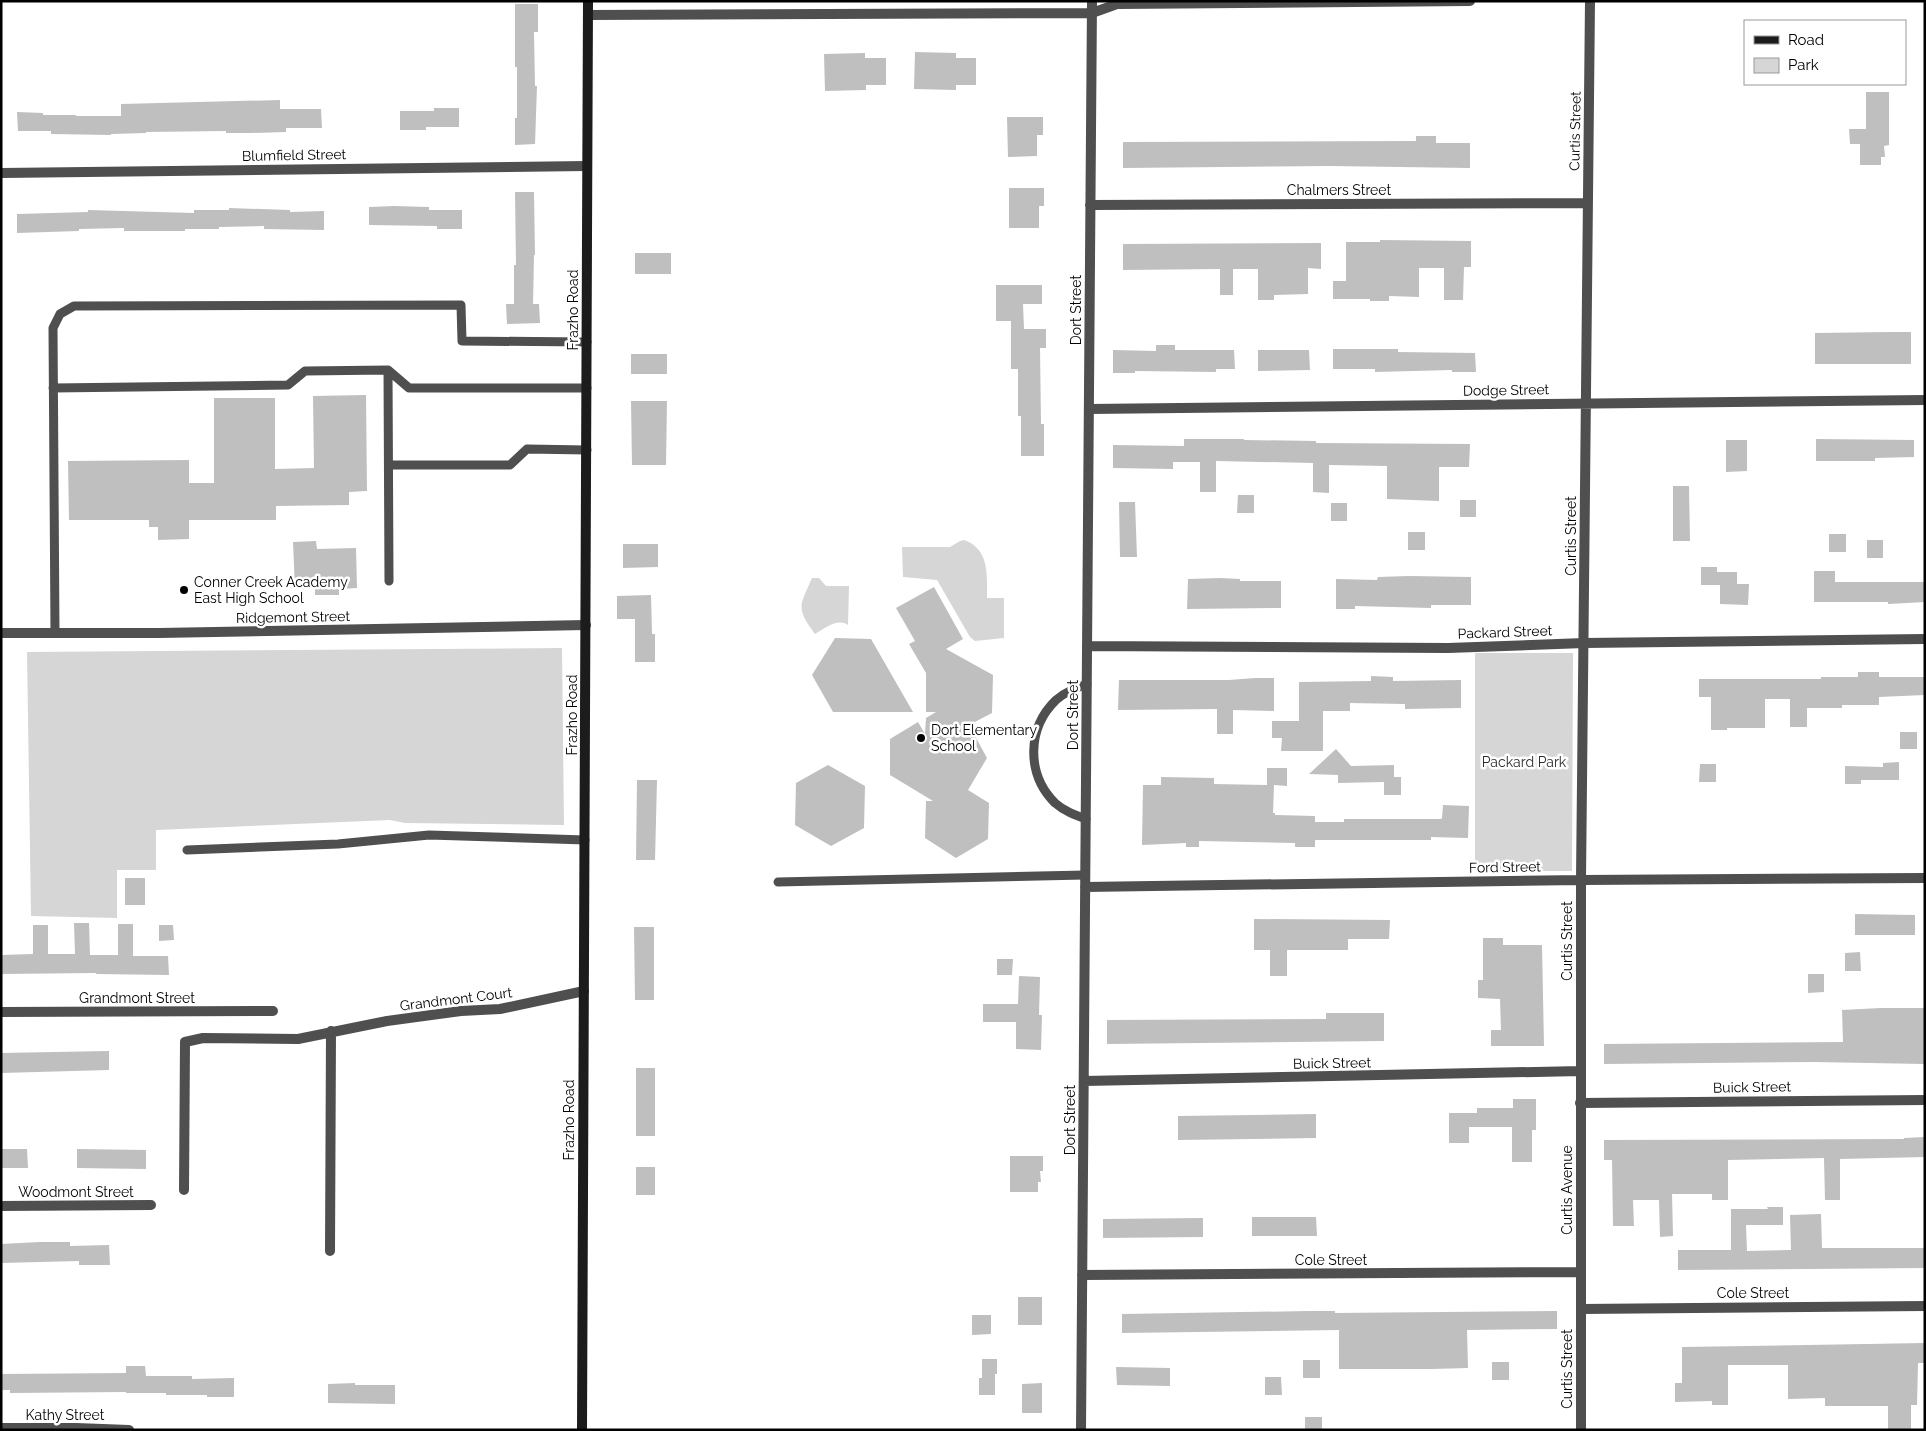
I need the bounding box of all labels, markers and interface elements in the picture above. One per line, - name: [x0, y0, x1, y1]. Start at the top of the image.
- legend: [1744, 20, 1906, 85]
- text: Road: [1788, 31, 1824, 49]
- text: Park: [1788, 56, 1819, 74]
- street label: Curtis Street: [1566, 91, 1584, 171]
- street label: Blumfield Street: [242, 146, 347, 164]
- street label: Chalmers Street: [1287, 182, 1391, 198]
- street label: Frazho Road: [565, 270, 581, 350]
- street label: Dort Street: [1068, 275, 1084, 345]
- street label: Dodge Street: [1463, 381, 1550, 399]
- street label: Curtis Street: [1563, 496, 1579, 576]
- place label: Conner Creek Academy East High School: [194, 574, 348, 606]
- marker: Conner Creek Academy East High School: [178, 584, 190, 596]
- street label: Ridgemont Street: [236, 608, 350, 626]
- street label: Packard Street: [1457, 622, 1553, 642]
- street label: Frazho Road: [564, 675, 580, 755]
- street label: Dort Street: [1065, 680, 1081, 750]
- place label: Dort Elementary School: [931, 722, 1037, 754]
- marker: Dort Elementary School: [915, 732, 927, 744]
- park label: Packard Park: [1482, 754, 1567, 770]
- street label: Ford Street: [1469, 858, 1541, 876]
- street label: Curtis Street: [1559, 901, 1575, 981]
- street label: Grandmont Court: [399, 984, 513, 1014]
- street label: Grandmont Street: [79, 990, 195, 1006]
- street label: Buick Street: [1293, 1054, 1372, 1072]
- street label: Buick Street: [1713, 1078, 1792, 1096]
- street label: Frazho Road: [561, 1080, 577, 1160]
- street label: Dort Street: [1062, 1085, 1078, 1155]
- street label: Curtis Avenue: [1559, 1145, 1575, 1235]
- street label: Woodmont Street: [18, 1184, 134, 1200]
- street label: Cole Street: [1295, 1252, 1367, 1268]
- street label: Cole Street: [1717, 1285, 1789, 1301]
- street label: Curtis Street: [1559, 1329, 1575, 1409]
- street label: Kathy Street: [26, 1407, 105, 1423]

